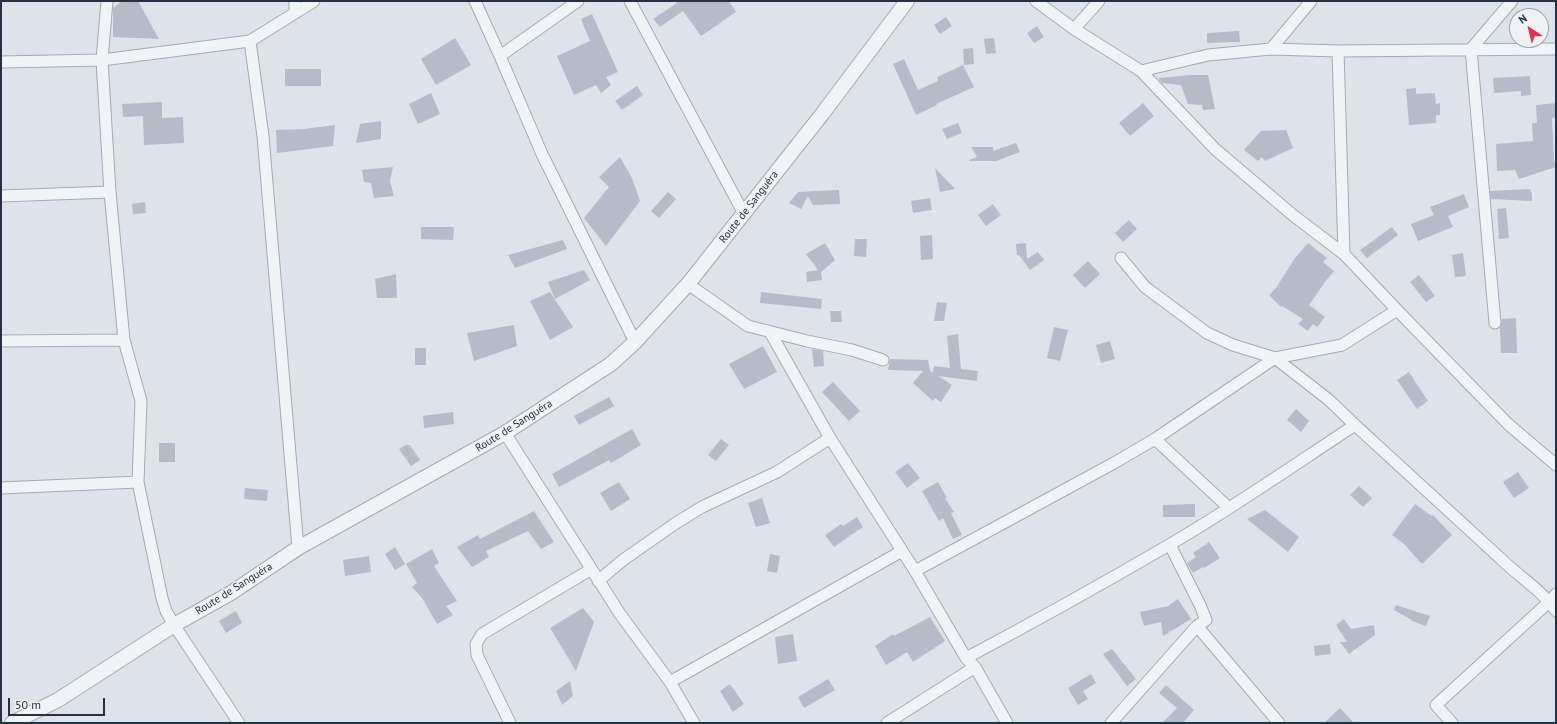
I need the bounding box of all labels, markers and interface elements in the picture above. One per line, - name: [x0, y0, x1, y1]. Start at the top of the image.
- north arrow: [1509, 8, 1549, 48]
- text: N: [1516, 11, 1530, 27]
- street label: Route de Sanguéra: [717, 168, 781, 246]
- street label: Route de Sanguéra: [473, 397, 555, 455]
- street label: Route de Sanguéra: [193, 560, 275, 618]
- scale bar: [10, 690, 107, 716]
- text: 50 m: [15, 697, 41, 712]

